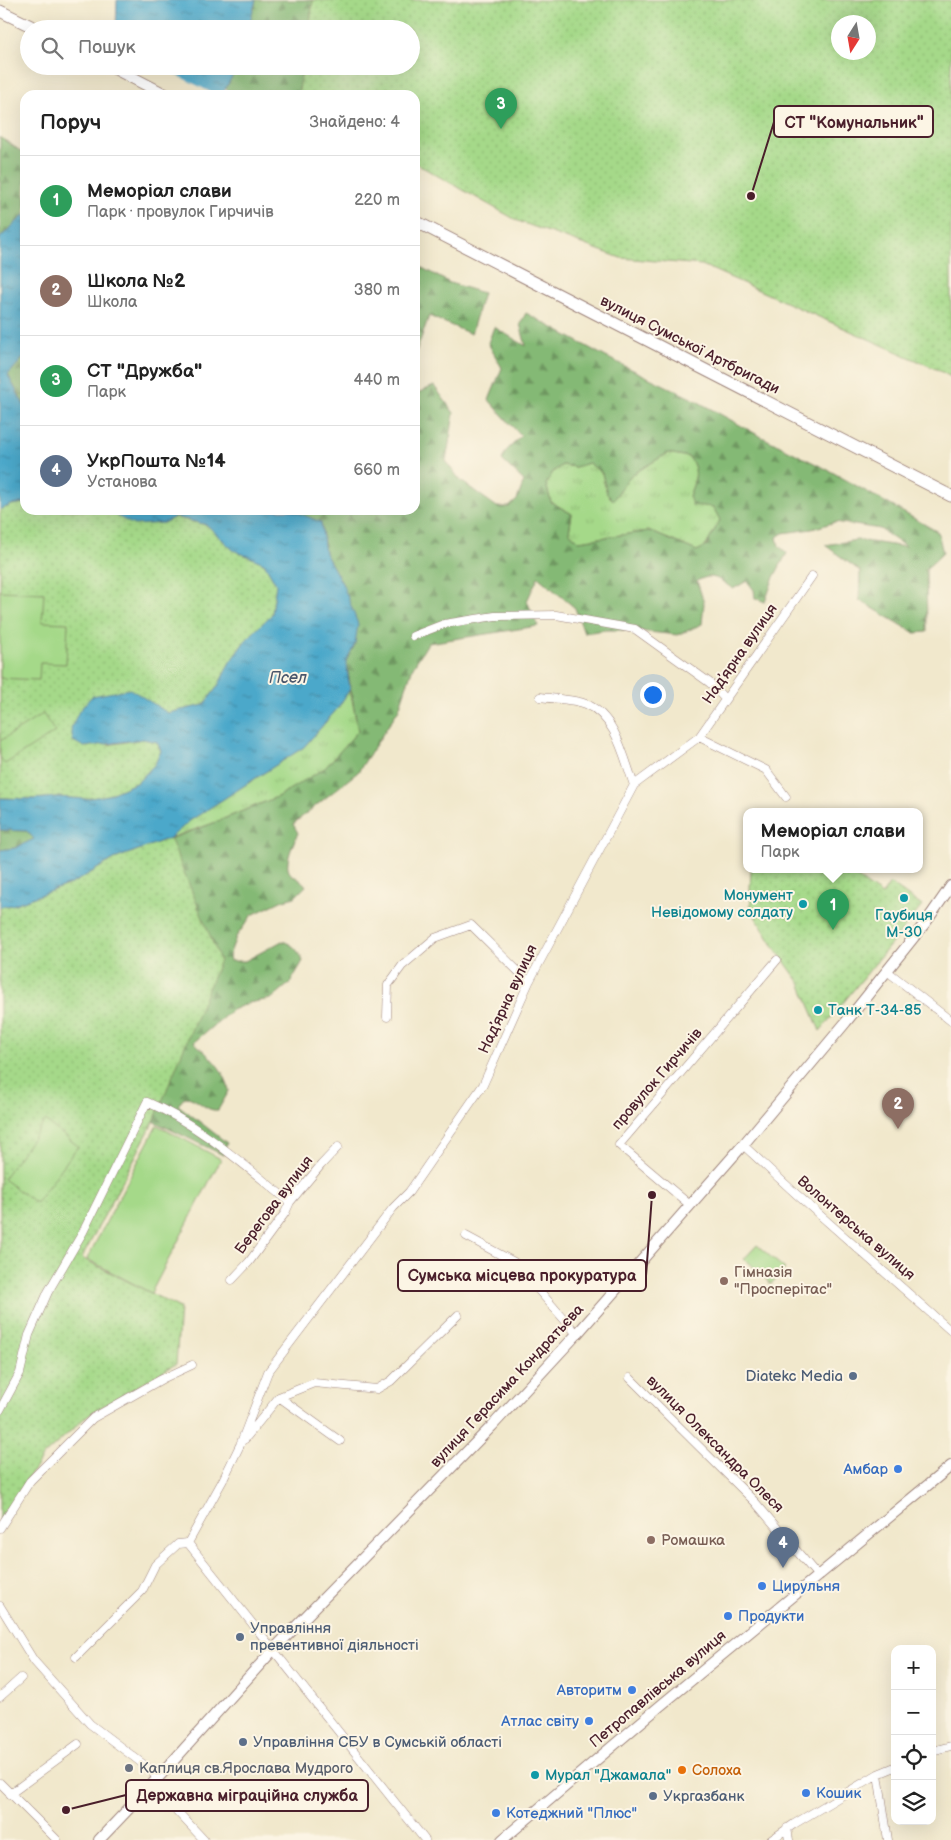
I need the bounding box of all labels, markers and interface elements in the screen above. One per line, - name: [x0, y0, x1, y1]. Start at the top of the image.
- north arrow: [831, 15, 876, 60]
- search box: [20, 20, 420, 75]
- icon: search: [38, 34, 66, 62]
- text: Пошук: [78, 36, 136, 59]
- pin: 3: [485, 88, 517, 129]
- callout: СТ "Комунальник": [774, 106, 933, 137]
- text: Поруч: [40, 110, 101, 135]
- text: Знайдено: 4: [310, 113, 400, 132]
- text: СТ "Комунальник": [784, 114, 924, 133]
- text: Меморіал слави: [87, 180, 232, 203]
- text: 1: [53, 191, 59, 210]
- text: 220 m: [354, 191, 400, 210]
- text: Парк · провулок Гирчичів: [87, 203, 274, 222]
- text: Школа №2: [87, 270, 185, 293]
- text: 2: [51, 281, 61, 300]
- text: 380 m: [354, 281, 400, 300]
- street label: вулиця Сумської Артбригади: [597, 291, 783, 399]
- text: Школа: [87, 293, 137, 312]
- text: СТ "Дружба": [87, 360, 202, 383]
- text: 3: [51, 371, 61, 390]
- text: 440 m: [354, 371, 400, 390]
- text: Парк: [87, 383, 126, 402]
- text: УкрПошта №14: [87, 450, 226, 473]
- text: 4: [51, 461, 61, 480]
- text: 660 m: [353, 461, 400, 480]
- text: Установа: [87, 473, 157, 492]
- street label: Надʼярна вулиця: [698, 600, 782, 708]
- water label: Псел: [269, 669, 307, 688]
- your location: [640, 682, 666, 708]
- popup: [743, 808, 923, 873]
- text: Меморіал слави: [761, 820, 905, 843]
- text: Парк: [761, 843, 800, 862]
- place label: Монумент Невідомому солдату: [651, 886, 793, 922]
- pin: 1: [817, 889, 849, 930]
- marker: Гаубиця М-30: [898, 892, 910, 904]
- marker: Монумент Невідомому солдату: [797, 898, 809, 910]
- place label: Гаубиця М-30: [875, 906, 933, 942]
- street label: Надʼярна вулиця: [474, 941, 542, 1057]
- place label: Танк Т-34-85: [828, 1001, 922, 1020]
- marker: Танк Т-34-85: [812, 1004, 824, 1016]
- street label: провулок Гирчичів: [608, 1024, 706, 1134]
- pin: 2: [882, 1088, 914, 1129]
- street label: Берегова вулиця: [231, 1152, 317, 1258]
- street label: Волонтерська вулиця: [793, 1172, 919, 1284]
- callout: Сумська місцева прокуратура: [398, 1260, 646, 1291]
- place label: Гімназія "Просперітас": [734, 1263, 832, 1299]
- text: Сумська місцева прокуратура: [408, 1267, 637, 1286]
- marker: Гімназія "Просперітас": [718, 1275, 730, 1287]
- street label: вулиця Герасима Кондратьєва: [426, 1300, 588, 1472]
- place label: Diatekc Media: [745, 1367, 843, 1386]
- marker: Diatekc Media: [847, 1370, 859, 1382]
- street label: вулиця Олександра Олеся: [642, 1371, 788, 1517]
- place label: Амбар: [842, 1460, 889, 1479]
- marker: Амбар: [892, 1463, 904, 1475]
- pin: 4: [767, 1527, 799, 1568]
- place label: Ромашка: [661, 1531, 725, 1550]
- marker: Ромашка: [645, 1534, 657, 1546]
- place label: Цирульня: [772, 1577, 840, 1596]
- marker: Цирульня: [756, 1580, 768, 1592]
- place label: Продукти: [738, 1607, 804, 1626]
- marker: Продукти: [722, 1610, 734, 1622]
- place label: Управління превентивної діяльності: [250, 1619, 419, 1655]
- street label: Петропавлівська вулиця: [586, 1626, 730, 1752]
- marker: Управління превентивної діяльності: [234, 1631, 246, 1643]
- map controls: [891, 1645, 936, 1825]
- button: +: [891, 1645, 936, 1690]
- place label: Авторитм: [556, 1681, 622, 1700]
- marker: Авторитм: [626, 1684, 638, 1696]
- button: −: [891, 1690, 936, 1735]
- place label: Атлас світу: [500, 1712, 579, 1731]
- marker: Атлас світу: [583, 1715, 595, 1727]
- place label: Управління СБУ в Сумській області: [253, 1733, 502, 1752]
- button: locate: [891, 1735, 936, 1780]
- marker: Управління СБУ в Сумській області: [237, 1736, 249, 1748]
- place label: Каплиця св.Ярослава Мудрого: [139, 1759, 353, 1778]
- place label: Солоха: [692, 1761, 742, 1780]
- marker: Каплиця св.Ярослава Мудрого: [123, 1762, 135, 1774]
- marker: Солоха: [676, 1764, 688, 1776]
- place label: Мурал "Джамала": [545, 1766, 671, 1785]
- marker: Мурал "Джамала": [529, 1769, 541, 1781]
- callout: Державна міграційна служба: [126, 1780, 368, 1811]
- button: layers: [891, 1780, 936, 1825]
- place label: Кошик: [816, 1784, 861, 1803]
- text: Державна міграційна служба: [136, 1787, 358, 1806]
- place label: Укргазбанк: [663, 1787, 744, 1806]
- marker: Кошик: [800, 1787, 812, 1799]
- marker: Укргазбанк: [647, 1790, 659, 1802]
- place label: Котеджний "Плюс": [506, 1804, 637, 1823]
- marker: Котеджний "Плюс": [490, 1807, 502, 1819]

